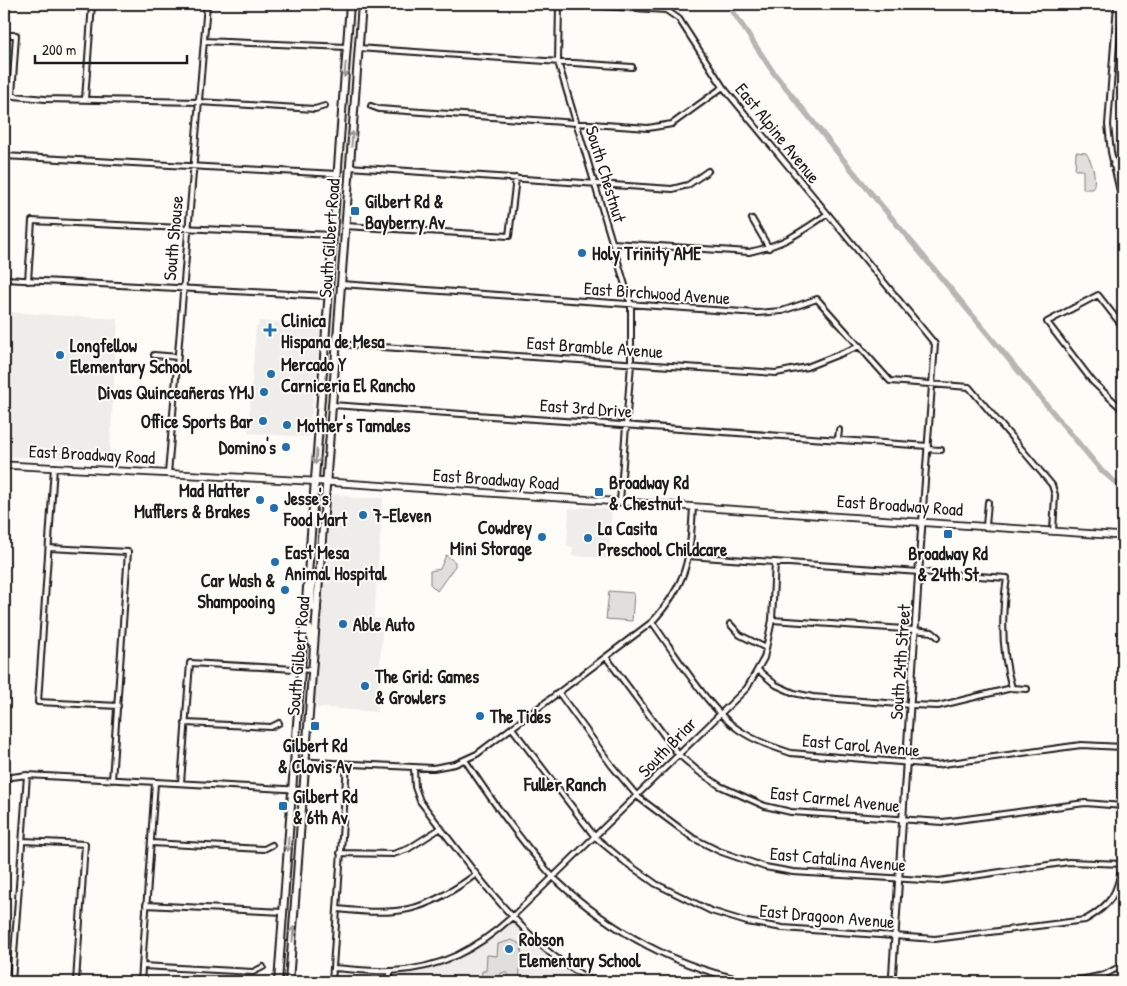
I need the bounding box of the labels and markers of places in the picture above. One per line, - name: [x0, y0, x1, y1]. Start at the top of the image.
- place label: Gilbert Rd & Bayberry Av: [365, 189, 446, 236]
- marker: Gilbert Rd & Bayberry Av: [349, 205, 361, 217]
- place label: Holy Trinity AME: [592, 241, 702, 267]
- marker: Holy Trinity AME: [576, 247, 588, 259]
- place label: Clinica Hispana de Mesa: [281, 308, 386, 355]
- marker: Clinica Hispana de Mesa: [263, 323, 277, 337]
- place label: Longfellow Elementary School: [70, 333, 193, 380]
- marker: Longfellow Elementary School: [54, 349, 66, 361]
- place label: Mercado Y Carniceria El Rancho: [281, 352, 416, 398]
- marker: Mercado Y Carniceria El Rancho: [265, 368, 277, 380]
- place label: Divas Quinceañeras YMJ: [98, 380, 254, 405]
- marker: Divas Quinceañeras YMJ: [258, 386, 270, 398]
- place label: Office Sports Bar: [141, 409, 253, 435]
- place label: Mother's Tamales: [297, 413, 411, 438]
- marker: Office Sports Bar: [257, 415, 269, 427]
- marker: Mother's Tamales: [281, 419, 293, 431]
- place label: Domino's: [219, 435, 276, 460]
- marker: Domino's: [280, 441, 292, 453]
- place label: Broadway Rd & Chestnut: [609, 470, 689, 516]
- place label: Mad Hatter Mufflers & Brakes: [134, 478, 250, 524]
- place label: Jesse's Food Mart: [283, 486, 348, 532]
- marker: Broadway Rd & Chestnut: [593, 486, 605, 498]
- marker: Mad Hatter Mufflers & Brakes: [254, 494, 266, 506]
- marker: Jesse's Food Mart: [268, 502, 280, 514]
- place label: 7-Eleven: [372, 503, 432, 528]
- marker: 7-Eleven: [357, 509, 369, 521]
- place label: Cowdrey Mini Storage: [450, 515, 533, 562]
- place label: La Casita Preschool Childcare: [598, 516, 728, 562]
- marker: Broadway Rd & 24th St: [942, 528, 954, 540]
- marker: Cowdrey Mini Storage: [536, 531, 548, 543]
- marker: La Casita Preschool Childcare: [582, 532, 594, 544]
- place label: East Mesa Animal Hospital: [285, 540, 388, 587]
- place label: Broadway Rd & 24th St: [908, 541, 988, 587]
- marker: East Mesa Animal Hospital: [269, 556, 281, 568]
- place label: Car Wash & Shampooing: [197, 568, 275, 615]
- marker: Car Wash & Shampooing: [279, 584, 291, 596]
- place label: Able Auto: [353, 612, 415, 637]
- marker: Able Auto: [337, 618, 349, 630]
- place label: The Grid: Games & Growlers: [374, 664, 479, 710]
- marker: The Grid: Games & Growlers: [359, 680, 371, 692]
- place label: The Tides: [489, 704, 551, 729]
- marker: The Tides: [474, 710, 486, 722]
- marker: Gilbert Rd & Clovis Av: [309, 720, 321, 732]
- place label: Gilbert Rd & Clovis Av: [278, 733, 353, 779]
- place label: Gilbert Rd & 6th Av: [293, 784, 358, 830]
- marker: Gilbert Rd & 6th Av: [277, 800, 289, 812]
- place label: Robson Elementary School: [519, 927, 642, 974]
- marker: Robson Elementary School: [503, 943, 515, 955]

